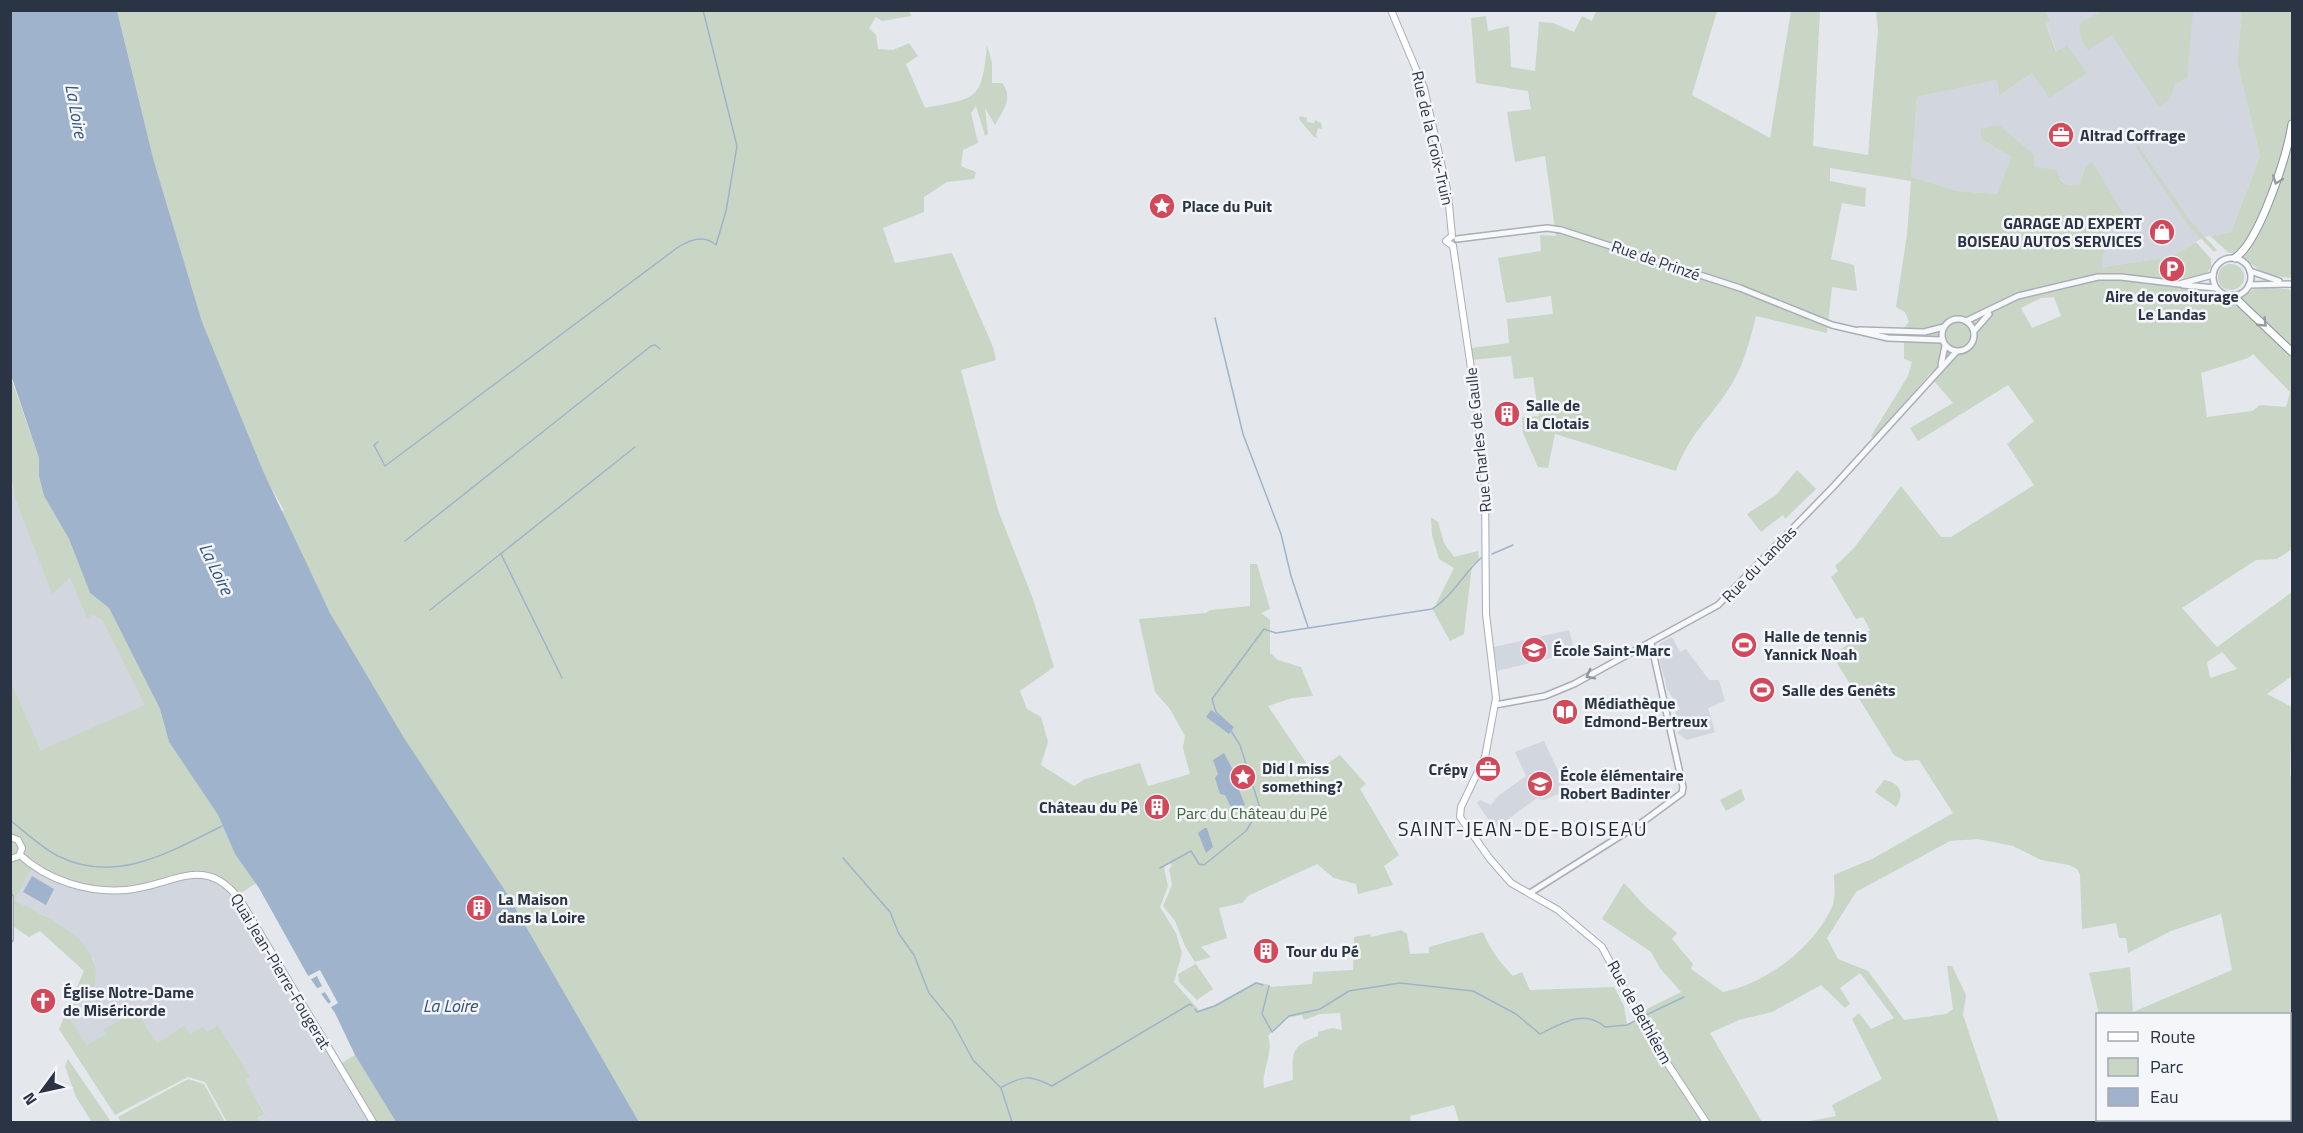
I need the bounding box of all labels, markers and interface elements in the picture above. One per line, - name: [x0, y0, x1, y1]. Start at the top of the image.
- street label: Rue de la Croix-Truin: [1406, 69, 1460, 207]
- water label: La Loire: [58, 82, 95, 142]
- office icon: Altrad Coffrage: [2046, 120, 2076, 150]
- place label: Altrad Coffrage: [2080, 123, 2186, 147]
- one-way arrow: [2271, 174, 2284, 185]
- place icon: Place du Puit: [1147, 191, 1177, 221]
- place label: Place du Puit: [1182, 194, 1272, 218]
- place label: GARAGE AD EXPERT BOISEAU AUTOS SERVICES: [1957, 211, 2143, 253]
- shop icon: GARAGE AD EXPERT BOISEAU AUTOS SERVICES: [2147, 217, 2177, 247]
- street label: Rue de Prinzé: [1608, 234, 1704, 286]
- parking icon: Aire de covoiturage Le Landas: [2157, 254, 2187, 284]
- place label: Aire de covoiturage Le Landas: [2105, 284, 2239, 326]
- one-way arrow: [2257, 316, 2267, 327]
- street label: Rue Charles de Gaulle: [1458, 366, 1498, 514]
- place label: Salle de la Clotais: [1526, 393, 1589, 435]
- building icon: Salle de la Clotais: [1492, 399, 1522, 429]
- street label: Rue du Landas: [1716, 520, 1802, 608]
- water label: La Loire: [192, 538, 241, 601]
- place label: Halle de tennis Yannick Noah: [1764, 624, 1867, 666]
- sports icon: Halle de tennis Yannick Noah: [1729, 630, 1759, 660]
- school or university icon: École Saint-Marc: [1519, 635, 1549, 665]
- place label: École Saint-Marc: [1553, 638, 1671, 662]
- one-way arrow: [1586, 668, 1597, 679]
- sports icon: Salle des Genêts: [1747, 675, 1777, 705]
- place label: Salle des Genêts: [1782, 678, 1896, 702]
- place label: Médiathèque Edmond-Bertreux: [1584, 691, 1708, 733]
- library icon: Médiathèque Edmond-Bertreux: [1550, 697, 1580, 727]
- office icon: Crépy: [1473, 754, 1503, 784]
- place label: Did I miss something?: [1262, 756, 1343, 798]
- place label: Crépy: [1429, 757, 1468, 781]
- place icon: Did I miss something?: [1228, 762, 1258, 792]
- place label: École élémentaire Robert Badinter: [1560, 763, 1684, 805]
- school or university icon: École élémentaire Robert Badinter: [1525, 769, 1555, 799]
- building icon: Château du Pé: [1142, 792, 1172, 822]
- place label: Château du Pé: [1039, 795, 1138, 819]
- park label: Parc du Château du Pé: [1177, 801, 1327, 825]
- district label: SAINT-JEAN-DE-BOISEAU: [1398, 813, 1648, 844]
- place label: La Maison dans la Loire: [498, 887, 585, 929]
- street label: Quai Jean-Pierre-Fougerat: [225, 889, 337, 1054]
- building icon: La Maison dans la Loire: [464, 893, 494, 923]
- building icon: Tour du Pé: [1251, 936, 1281, 966]
- place label: Tour du Pé: [1286, 939, 1359, 963]
- street label: Rue de Bethléem: [1602, 956, 1678, 1068]
- place label: Église Notre-Dame de Miséricorde: [63, 980, 194, 1022]
- church icon: Église Notre-Dame de Miséricorde: [28, 986, 58, 1016]
- water label: La Loire: [423, 992, 479, 1019]
- legend: [2096, 1013, 2291, 1121]
- text: Route: [2150, 1023, 2195, 1050]
- text: Parc: [2150, 1053, 2184, 1080]
- north arrow: [12, 1061, 72, 1121]
- text: Eau: [2150, 1083, 2179, 1110]
- text: N: [16, 1088, 43, 1110]

